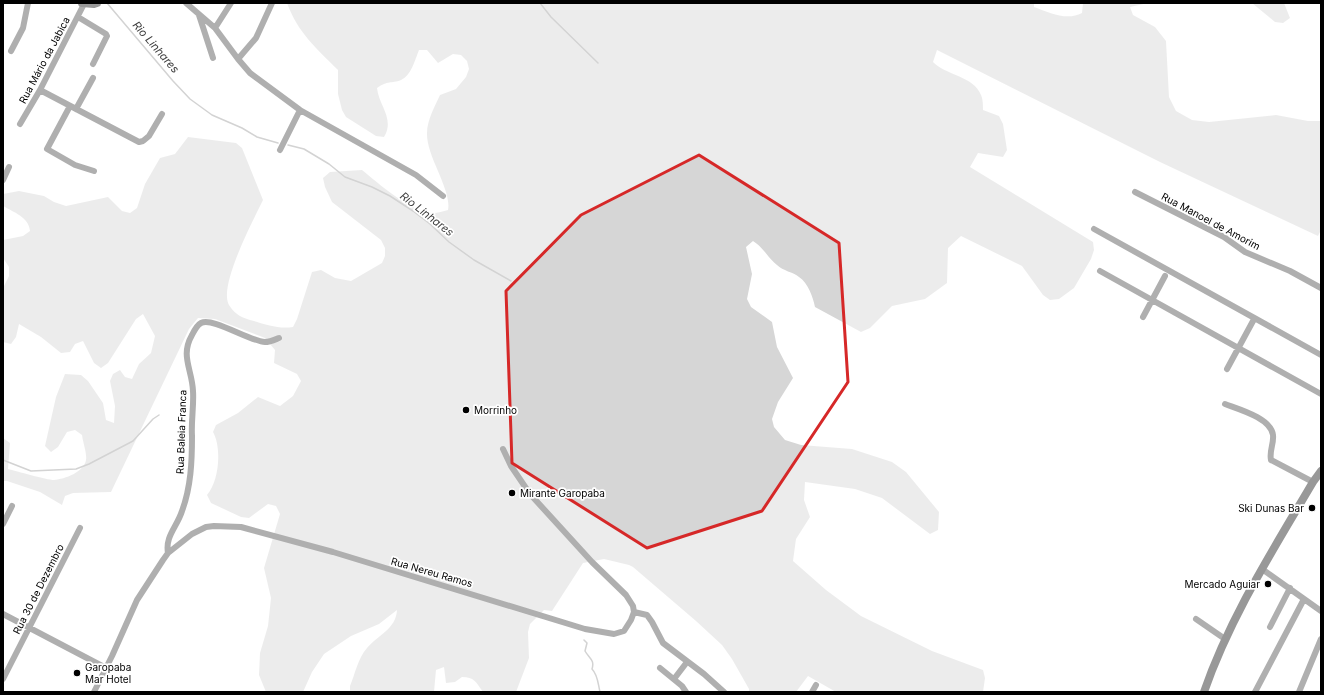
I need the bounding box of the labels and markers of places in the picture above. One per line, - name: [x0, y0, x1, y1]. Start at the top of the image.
- place label: Morrinho: [474, 404, 517, 416]
- marker: Morrinho: [461, 405, 471, 415]
- place label: Mirante Garopaba: [520, 487, 605, 499]
- marker: Mirante Garopaba: [507, 488, 517, 498]
- place label: Ski Dunas Bar: [1238, 502, 1304, 514]
- marker: Ski Dunas Bar: [1307, 503, 1317, 513]
- place label: Mercado Aguiar: [1184, 578, 1260, 590]
- marker: Mercado Aguiar: [1263, 579, 1273, 589]
- place label: Garopaba Mar Hotel: [85, 661, 131, 685]
- marker: Garopaba Mar Hotel: [72, 668, 82, 678]

